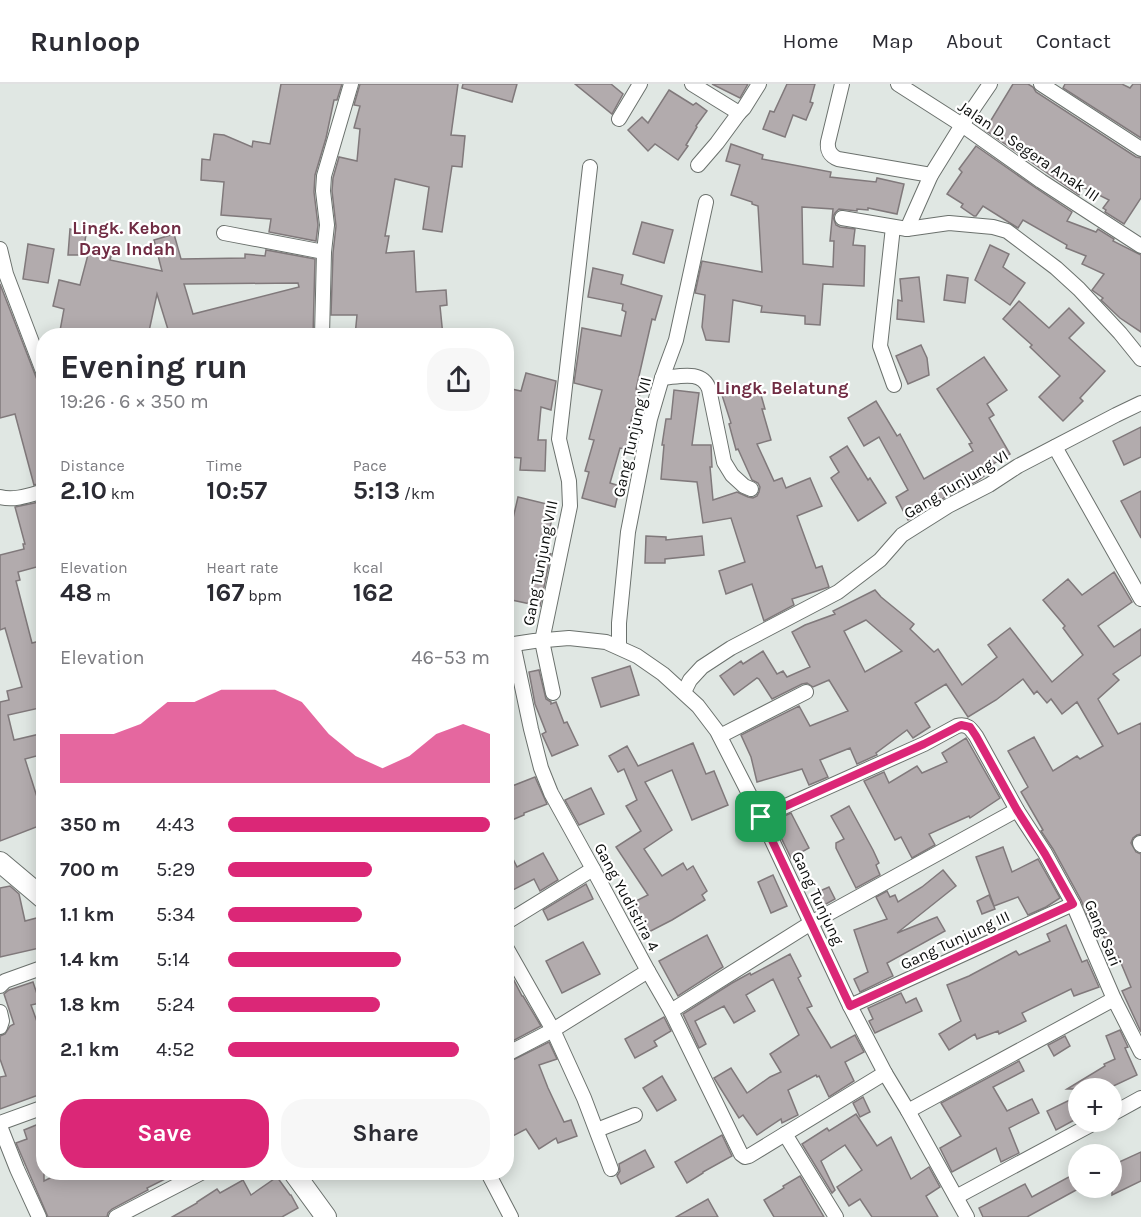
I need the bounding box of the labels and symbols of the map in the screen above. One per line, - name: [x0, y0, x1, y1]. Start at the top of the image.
- street label: Jalan D. Segera Anak III: [955, 97, 1103, 205]
- district label: Lingk. Kebon Daya Indah: [72, 217, 182, 260]
- street label: Gang Tunjung VII: [609, 375, 655, 499]
- district label: Lingk. Belatung: [716, 377, 849, 399]
- street label: Gang Tunjung VI: [900, 445, 1012, 523]
- street label: Gang Tunjung VIII: [519, 499, 561, 627]
- pin: [735, 791, 786, 842]
- street label: Gang Yudistira 4: [590, 840, 664, 954]
- street label: Gang Tunjung: [788, 848, 848, 948]
- street label: Gang Sari: [1080, 897, 1126, 969]
- street label: Gang Tunjung III: [897, 906, 1013, 974]

